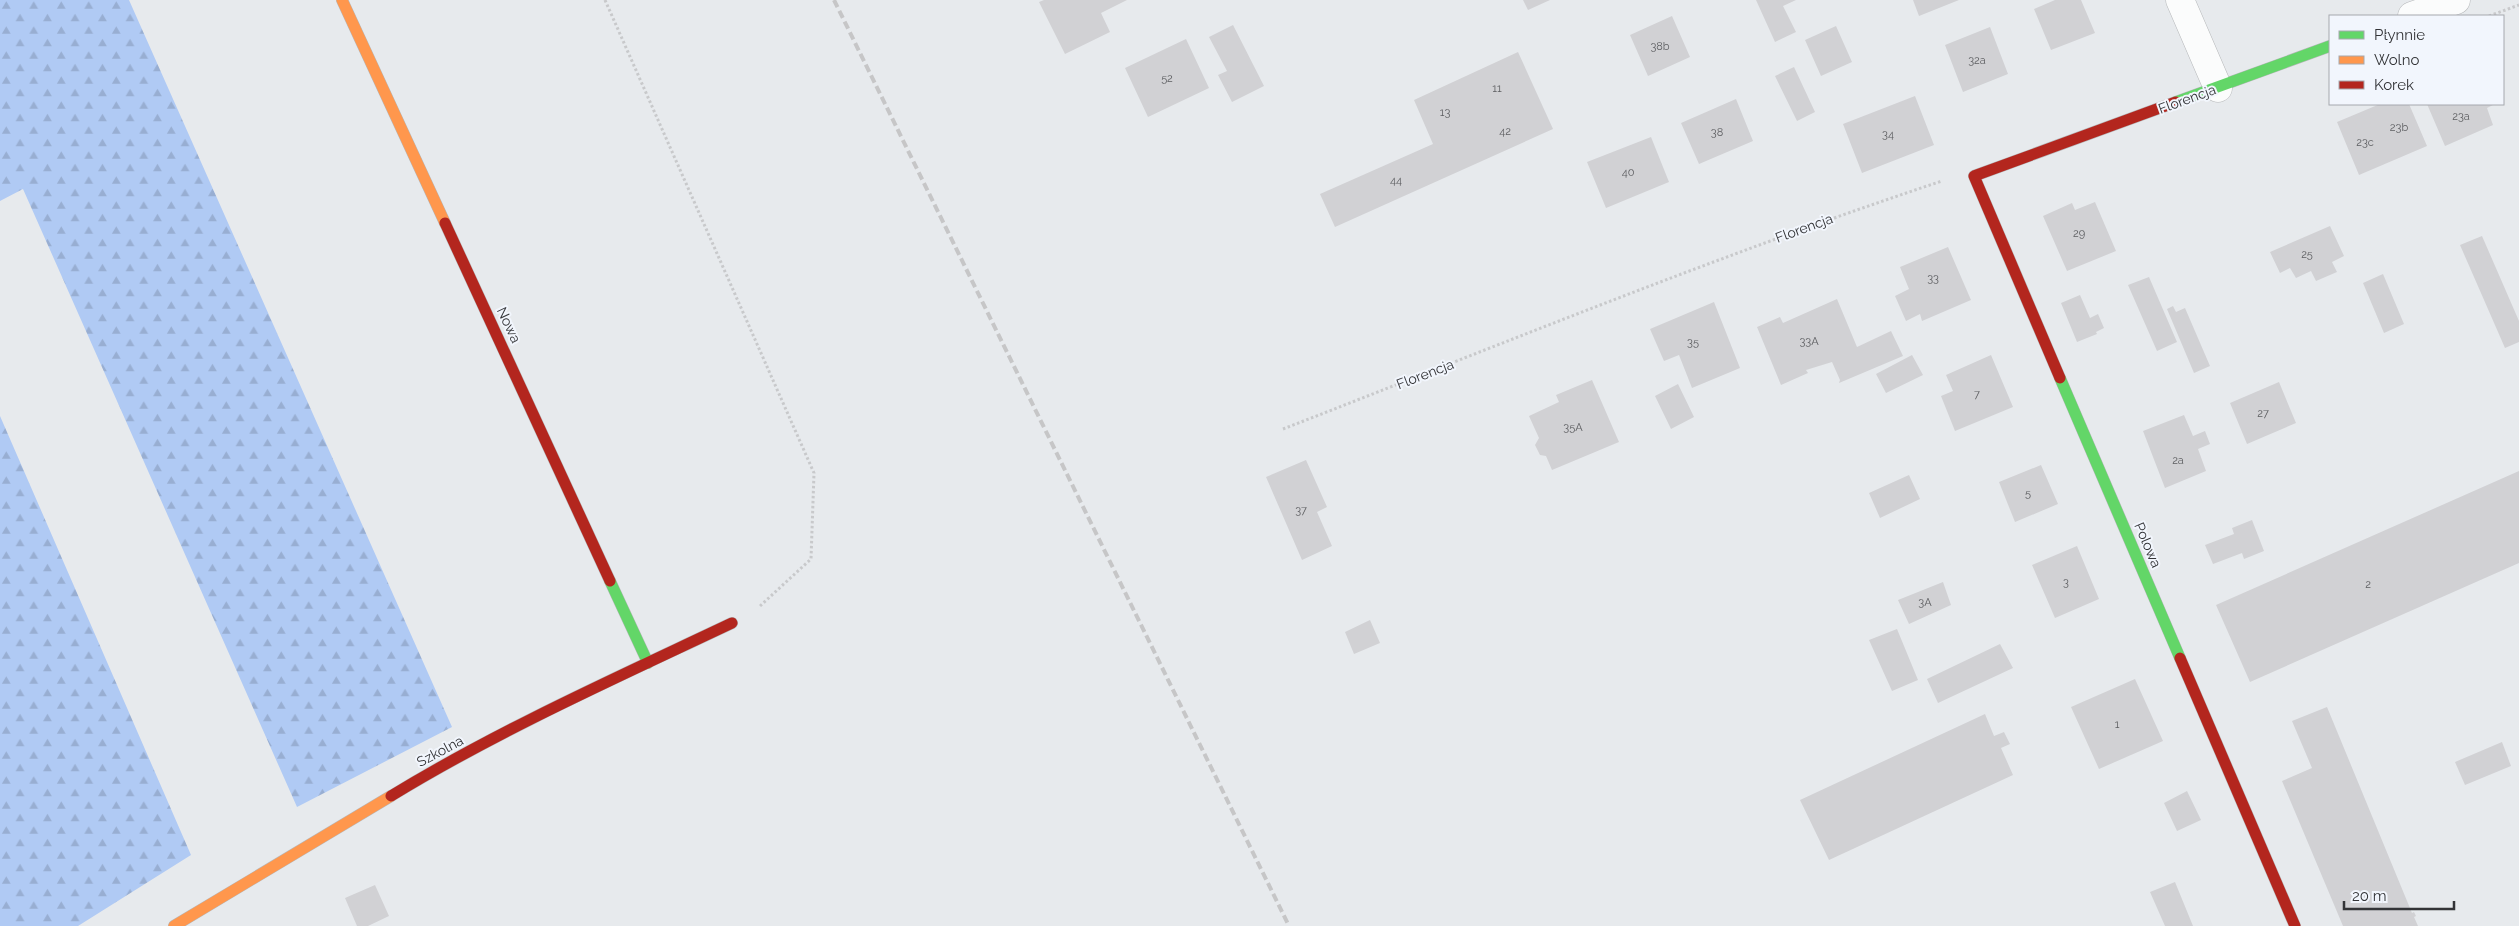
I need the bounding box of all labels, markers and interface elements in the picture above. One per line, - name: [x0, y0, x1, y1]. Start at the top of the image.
- legend: [2329, 15, 2504, 105]
- text: Płynnie: [2374, 26, 2425, 44]
- house number: 38b: [1650, 40, 1670, 53]
- text: Wolno: [2374, 51, 2419, 69]
- house number: 32a: [1968, 54, 1986, 67]
- house number: 52: [1161, 72, 1173, 85]
- text: Korek: [2374, 76, 2414, 94]
- street label: Florencja: [2156, 81, 2218, 117]
- house number: 11: [1492, 82, 1502, 95]
- house number: 13: [1440, 106, 1450, 119]
- house number: 23a: [2452, 110, 2470, 123]
- house number: 23b: [2390, 121, 2408, 134]
- house number: 42: [1499, 125, 1511, 138]
- house number: 38: [1711, 126, 1723, 139]
- house number: 34: [1882, 128, 1894, 141]
- house number: 23c: [2356, 136, 2374, 149]
- house number: 40: [1622, 166, 1635, 179]
- house number: 44: [1390, 174, 1402, 187]
- street label: Florencja: [1773, 210, 1835, 246]
- house number: 29: [2073, 227, 2085, 240]
- house number: 25: [2301, 248, 2313, 261]
- house number: 33: [1927, 272, 1939, 285]
- street label: Nowa: [494, 305, 524, 345]
- house number: 33A: [1799, 335, 1819, 348]
- house number: 35: [1687, 336, 1699, 349]
- street label: Florencja: [1394, 356, 1456, 392]
- house number: 7: [1974, 388, 1980, 401]
- house number: 27: [2257, 407, 2269, 420]
- house number: 35A: [1563, 421, 1583, 434]
- house number: 2a: [2172, 454, 2184, 467]
- house number: 5: [2025, 487, 2031, 500]
- house number: 37: [1295, 504, 1307, 517]
- street label: Polowa: [2131, 520, 2165, 570]
- house number: 3: [2063, 576, 2069, 589]
- house number: 2: [2365, 578, 2371, 591]
- house number: 3A: [1918, 596, 1932, 609]
- house number: 1: [2115, 718, 2120, 731]
- street label: Szkolna: [414, 732, 466, 770]
- scale bar: [2344, 878, 2454, 910]
- text: 20 m: [2352, 887, 2387, 905]

